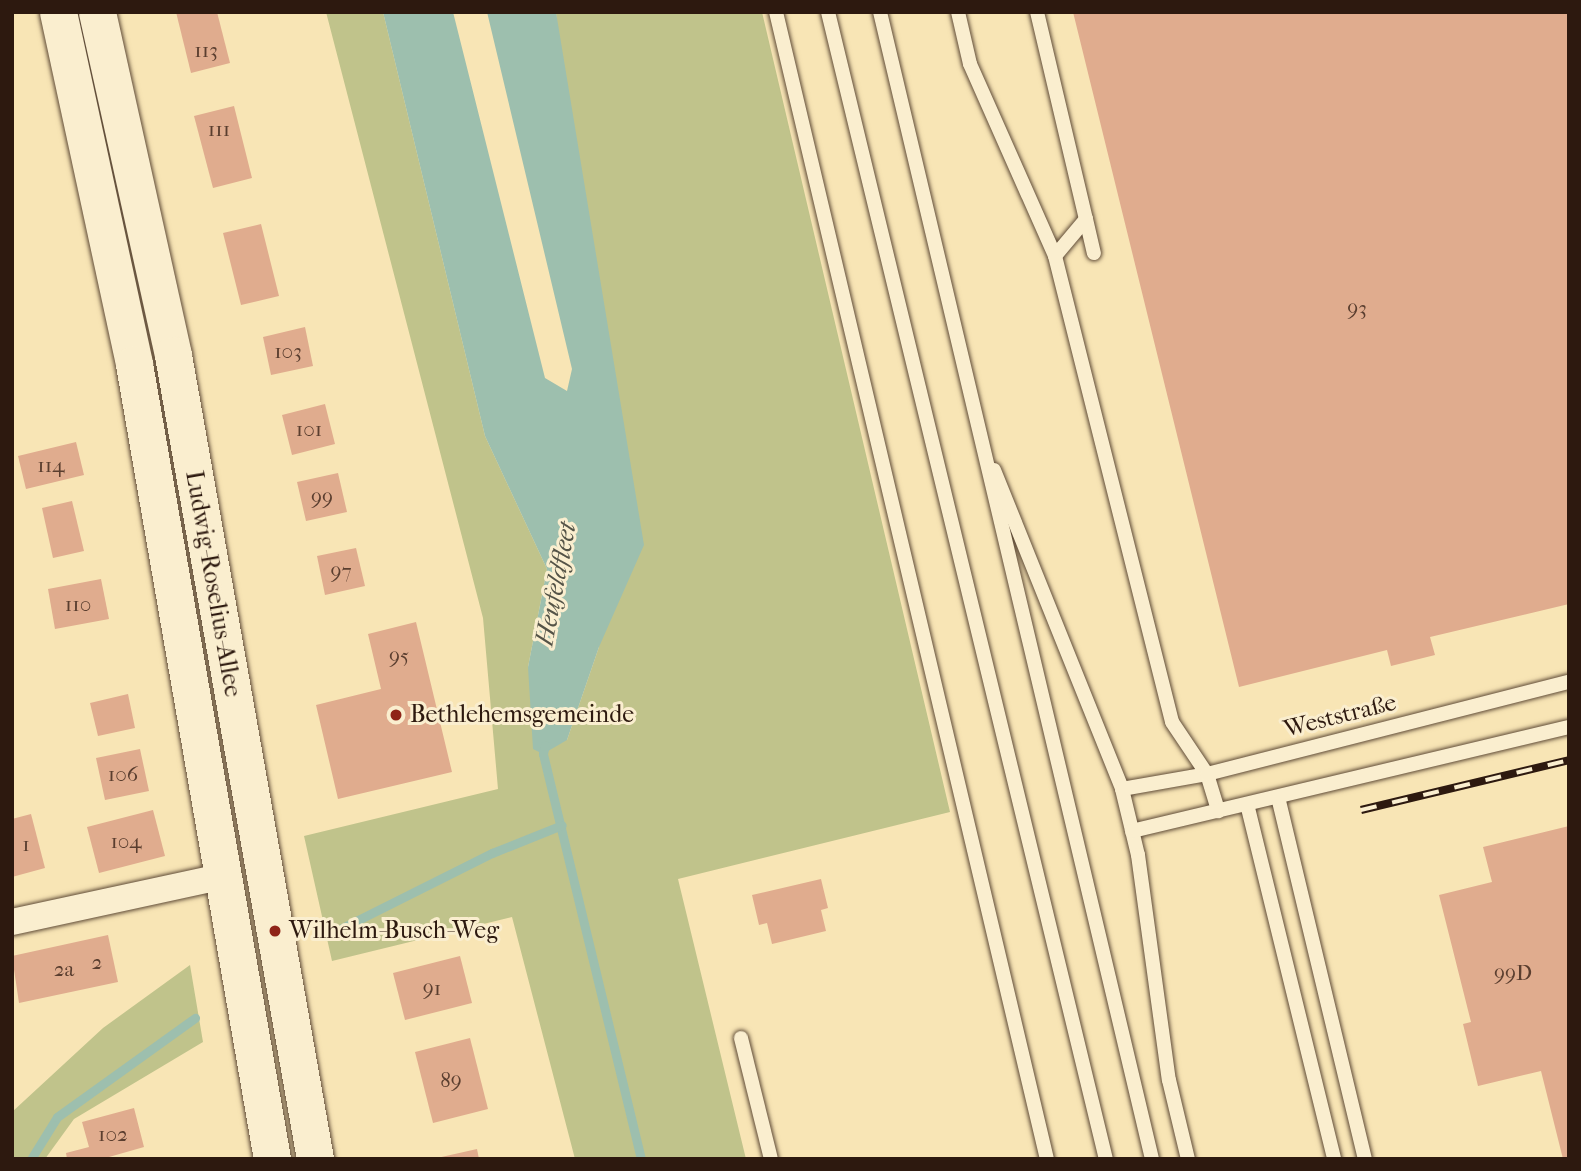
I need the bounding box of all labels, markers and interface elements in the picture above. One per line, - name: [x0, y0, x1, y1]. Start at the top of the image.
- house number: 113: [194, 37, 218, 63]
- house number: 111: [208, 116, 230, 142]
- house number: 93: [1347, 295, 1367, 321]
- house number: 103: [274, 338, 302, 364]
- house number: 101: [296, 416, 322, 442]
- house number: 114: [37, 452, 65, 478]
- street label: Ludwig-Roselius-Allee: [179, 469, 247, 699]
- house number: 99: [311, 484, 333, 510]
- water label: Heufeldfleet: [529, 519, 583, 649]
- house number: 97: [330, 558, 352, 584]
- house number: 110: [65, 591, 91, 617]
- house number: 95: [389, 643, 409, 669]
- street label: Weststraße: [1281, 688, 1399, 744]
- place label: Bethlehemsgemeinde: [410, 701, 634, 729]
- marker: Bethlehemsgemeinde: [388, 707, 404, 723]
- house number: 106: [108, 761, 138, 787]
- house number: 104: [110, 828, 142, 854]
- house number: 1: [22, 831, 30, 857]
- place label: Wilhelm-Busch-Weg: [289, 917, 499, 945]
- marker: Wilhelm-Busch-Weg: [267, 923, 283, 939]
- house number: 2: [92, 949, 102, 975]
- house number: 2a: [54, 956, 74, 982]
- house number: 99D: [1494, 960, 1532, 986]
- house number: 91: [423, 975, 441, 1001]
- house number: 89: [440, 1067, 462, 1093]
- house number: 102: [98, 1121, 128, 1147]

